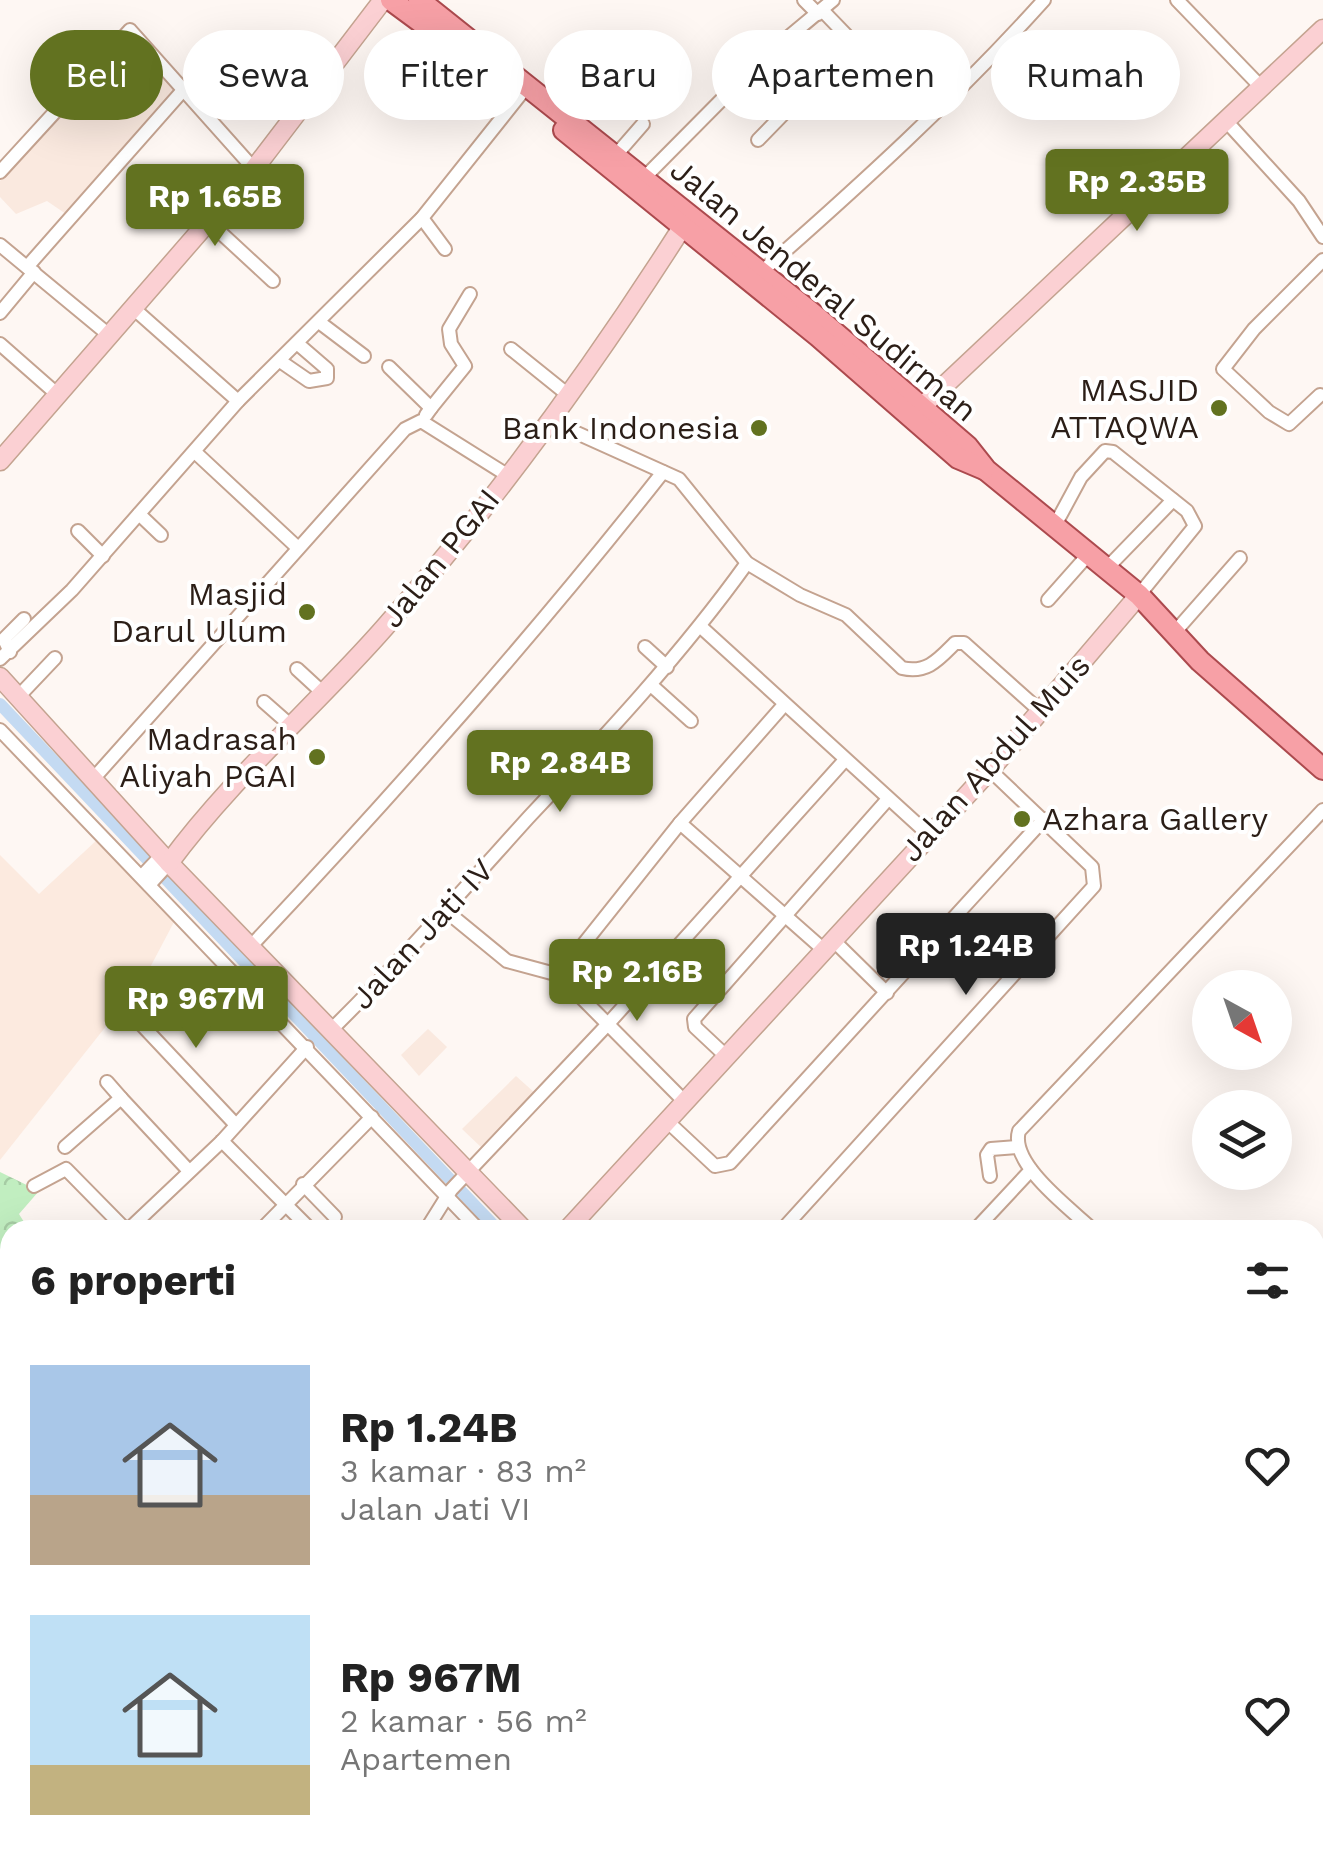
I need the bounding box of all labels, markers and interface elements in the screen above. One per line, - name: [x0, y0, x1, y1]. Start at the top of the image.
- chip: Beli: [30, 30, 163, 120]
- chip: Sewa: [183, 30, 344, 120]
- chip: Filter: [364, 30, 524, 120]
- chip: Baru: [544, 30, 692, 120]
- chip: Apartemen: [712, 30, 971, 120]
- chip: Rumah: [991, 30, 1180, 120]
- pin: Rp 2.35B: [1034, 149, 1240, 234]
- street label: Jalan Jenderal Sudirman: [663, 151, 985, 429]
- text: Rp 2.35B: [1067, 162, 1207, 200]
- pin: Rp 1.65B: [112, 164, 318, 249]
- text: Rp 1.65B: [148, 177, 282, 215]
- place label: MASJID ATTAQWA: [1050, 371, 1199, 446]
- marker: MASJID ATTAQWA: [1208, 397, 1230, 419]
- place label: Bank Indonesia: [502, 409, 739, 447]
- marker: Bank Indonesia: [748, 417, 770, 439]
- street label: Jalan PGAI: [373, 481, 507, 635]
- place label: Masjid Darul Ulum: [111, 575, 287, 650]
- marker: Masjid Darul Ulum: [296, 601, 318, 623]
- street label: Jalan Abdul Muis: [892, 647, 1098, 869]
- place label: Madrasah Aliyah PGAI: [119, 720, 297, 795]
- pin: Rp 2.84B: [457, 730, 663, 815]
- text: Rp 2.84B: [489, 743, 631, 781]
- marker: Madrasah Aliyah PGAI: [306, 746, 328, 768]
- place label: Azhara Gallery: [1042, 800, 1268, 838]
- marker: Azhara Gallery: [1011, 808, 1033, 830]
- street label: Jalan Jati IV: [343, 851, 501, 1017]
- pin: Rp 1.24B: [863, 913, 1069, 998]
- text: Rp 1.24B: [898, 926, 1034, 964]
- pin: Rp 2.16B: [534, 939, 740, 1024]
- text: Rp 2.16B: [571, 952, 703, 990]
- pin: Rp 967M: [104, 966, 288, 1051]
- north arrow: [1192, 970, 1292, 1070]
- map controls: [1192, 970, 1292, 1190]
- text: Rp 967M: [127, 979, 265, 1017]
- button: layers: [1192, 1090, 1292, 1190]
- icon: filters: [1240, 1253, 1295, 1308]
- text: 6 properti: [30, 1256, 236, 1305]
- text: Rp 1.24B: [340, 1403, 518, 1452]
- icon: home: [110, 1405, 230, 1525]
- icon: heart: [1240, 1438, 1295, 1493]
- text: 3 kamar · 83 m²: [340, 1452, 586, 1490]
- text: Jalan Jati VI: [340, 1490, 530, 1528]
- text: Rp 967M: [340, 1653, 522, 1702]
- icon: home: [110, 1655, 230, 1775]
- icon: heart: [1240, 1688, 1295, 1743]
- text: 2 kamar · 56 m²: [340, 1702, 587, 1740]
- text: Apartemen: [340, 1740, 512, 1778]

